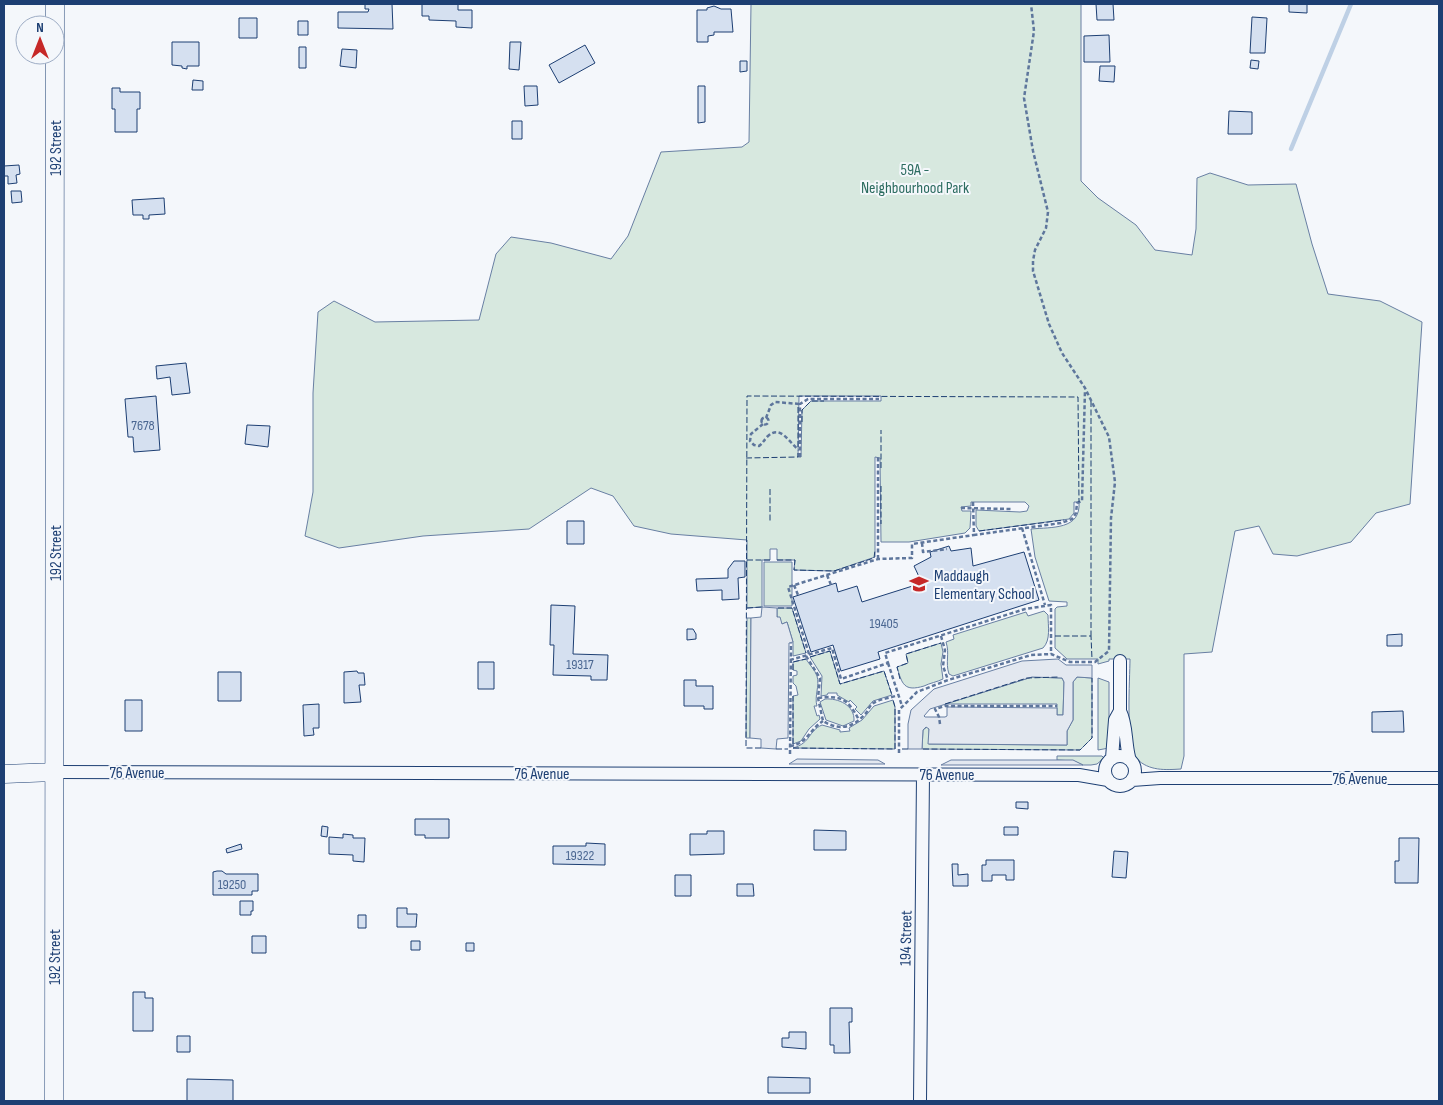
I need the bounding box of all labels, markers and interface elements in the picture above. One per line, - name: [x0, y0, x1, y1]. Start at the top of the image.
- north arrow: [15, 15, 65, 65]
- text: N: [36, 19, 44, 36]
- street label: 192 Street: [47, 120, 66, 176]
- park label: 59A - Neighbourhood Park: [861, 161, 969, 198]
- house number: 7678: [131, 417, 155, 434]
- street label: 192 Street: [47, 525, 66, 581]
- place label: Maddaugh Elementary School: [934, 567, 1034, 604]
- school or university icon: Maddaugh Elementary School: [908, 573, 930, 595]
- house number: 19405: [870, 615, 899, 632]
- house number: 19317: [566, 656, 594, 673]
- street label: 76 Avenue: [109, 764, 165, 783]
- street label: 76 Avenue: [514, 765, 570, 784]
- street label: 76 Avenue: [919, 766, 975, 785]
- street label: 76 Avenue: [1332, 770, 1388, 789]
- house number: 19322: [566, 847, 594, 864]
- house number: 19250: [218, 876, 246, 893]
- street label: 194 Street: [897, 910, 916, 966]
- street label: 192 Street: [46, 929, 65, 985]

